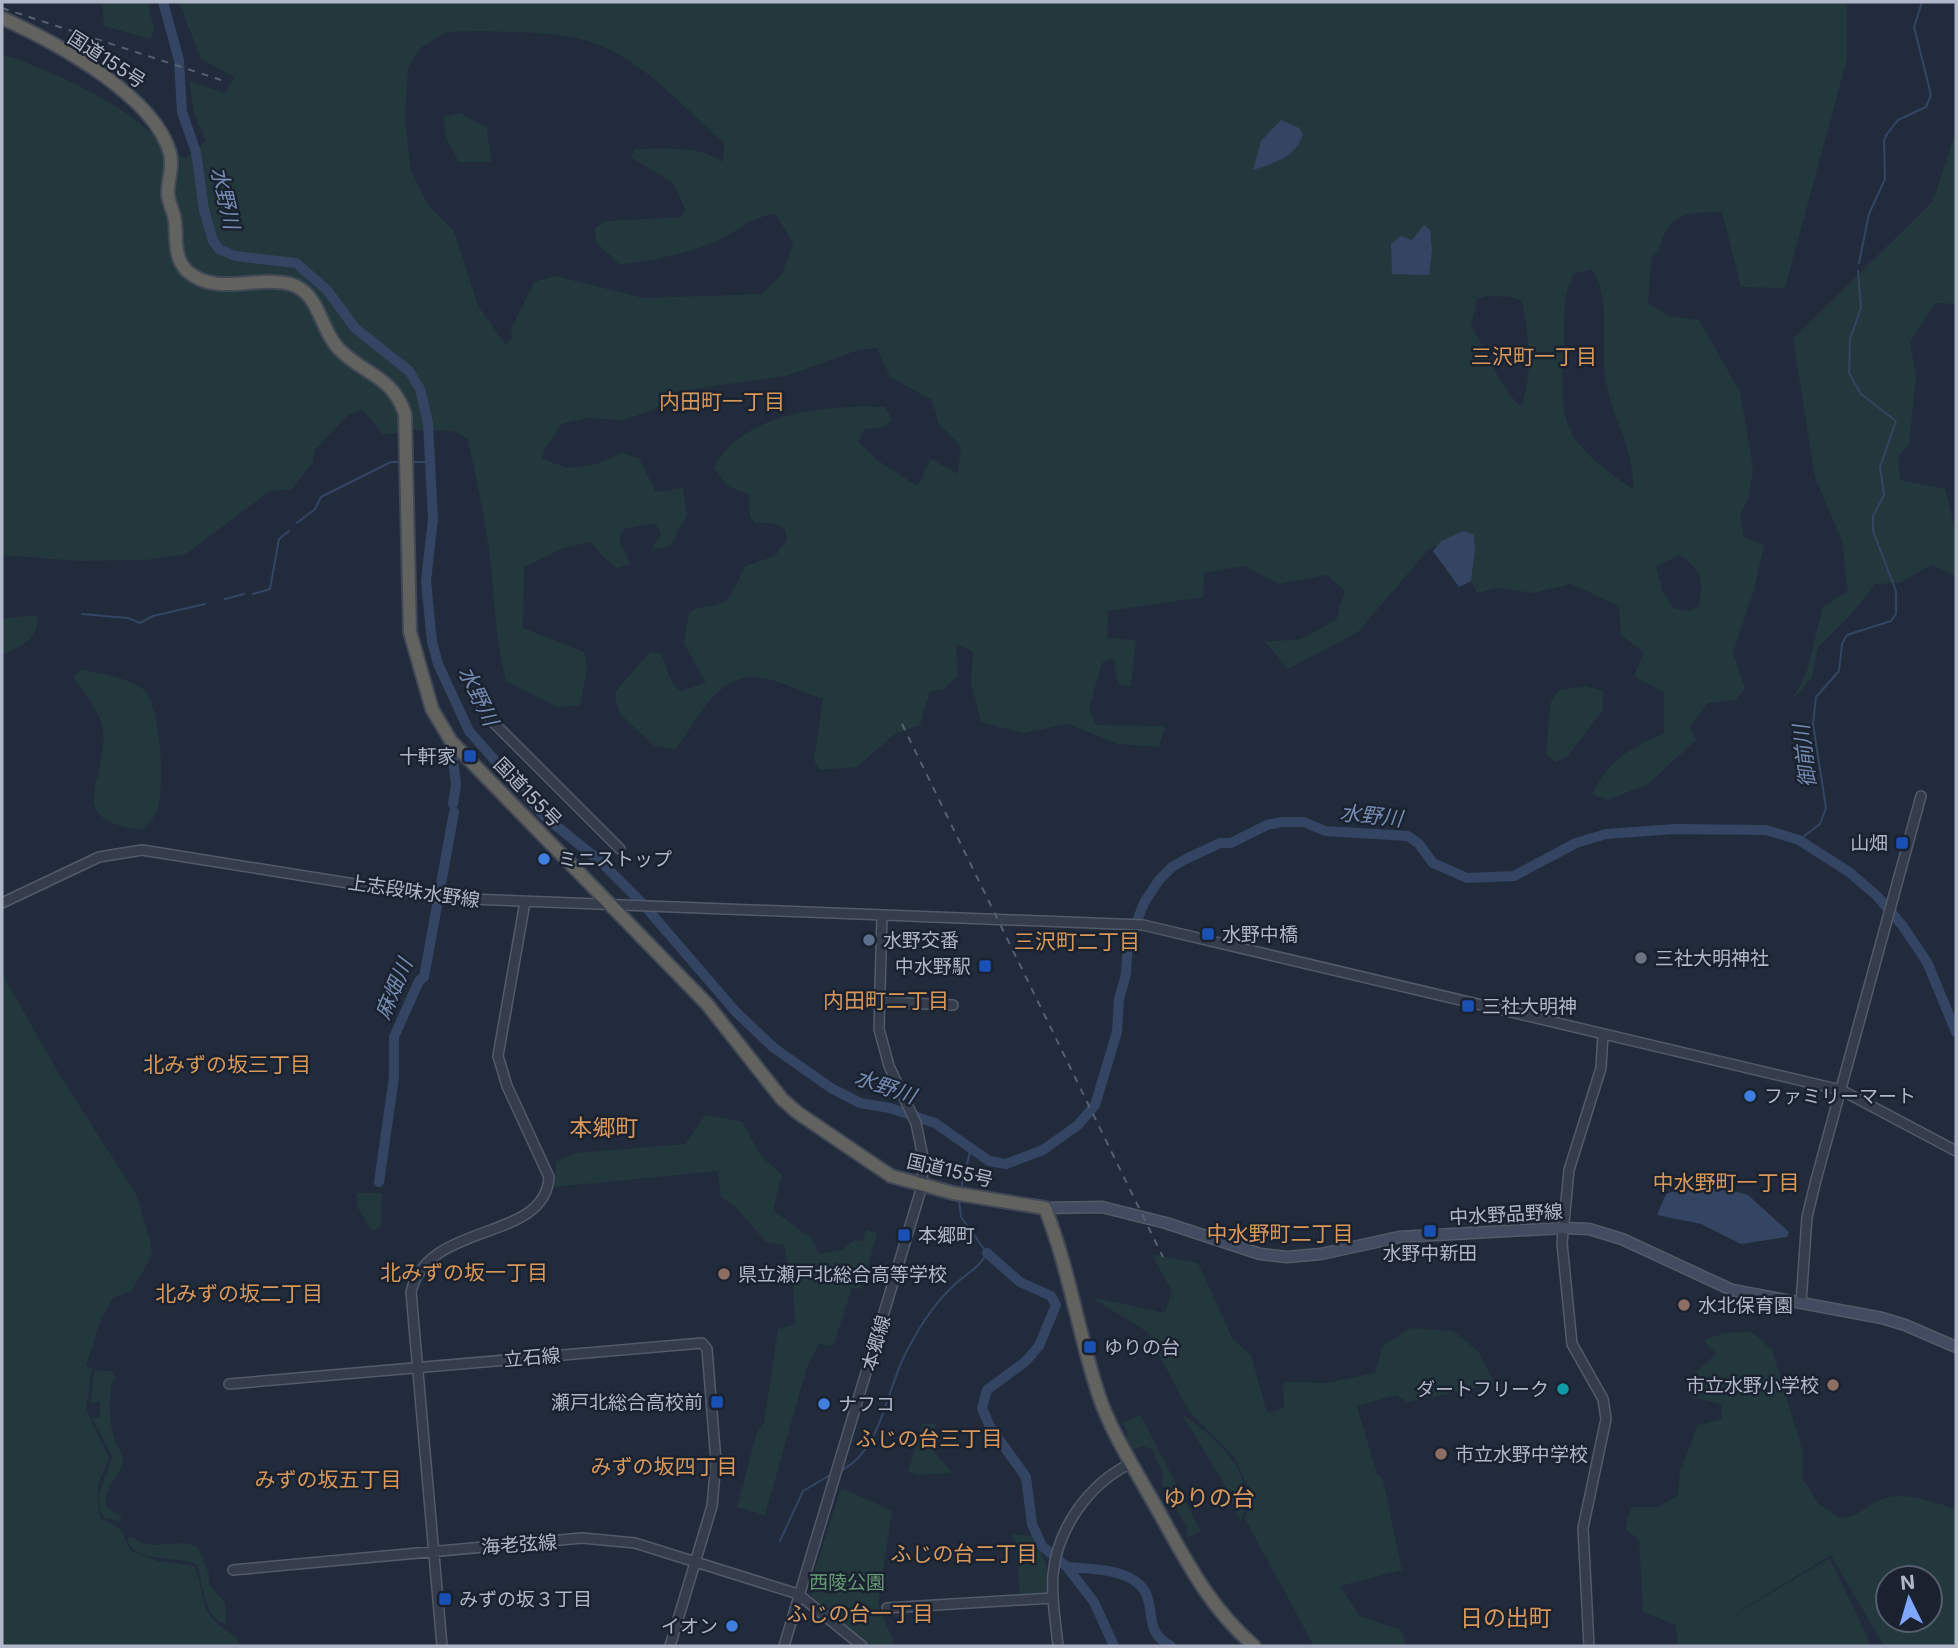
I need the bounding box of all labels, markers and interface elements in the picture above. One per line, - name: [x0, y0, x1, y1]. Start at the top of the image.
- street label: 国道155号: [64, 26, 150, 93]
- water label: 水野川: [206, 164, 245, 233]
- district label: 三沢町一丁目: [1471, 344, 1597, 369]
- district label: 内田町一丁目: [659, 389, 785, 414]
- water label: 水野川: [453, 662, 504, 731]
- water label: 御前川: [1788, 721, 1821, 789]
- place label: 十軒家: [399, 745, 456, 768]
- marker: 十軒家: [462, 748, 478, 764]
- street label: 国道155号: [489, 753, 566, 832]
- water label: 水野川: [1338, 800, 1406, 831]
- place label: 山畑: [1850, 832, 1888, 855]
- marker: 山畑: [1894, 835, 1910, 851]
- place label: ミニストップ: [558, 848, 672, 871]
- marker: ミニストップ: [536, 851, 552, 867]
- street label: 上志段味水野線: [346, 871, 481, 912]
- place label: 水野中橋: [1222, 923, 1298, 946]
- marker: 水野中橋: [1200, 926, 1216, 942]
- place label: 水野交番: [883, 929, 959, 952]
- district label: 三沢町二丁目: [1014, 929, 1140, 954]
- marker: 水野交番: [861, 932, 877, 948]
- place label: 三社大明神社: [1655, 947, 1769, 970]
- marker: 三社大明神社: [1633, 950, 1649, 966]
- water label: 麻畑川: [370, 953, 418, 1023]
- place label: 中水野駅: [895, 955, 971, 978]
- marker: 中水野駅: [977, 958, 993, 974]
- district label: 内田町二丁目: [823, 988, 949, 1013]
- place label: 三社大明神: [1482, 995, 1577, 1018]
- marker: 三社大明神: [1460, 998, 1476, 1014]
- district label: 北みずの坂三丁目: [143, 1052, 311, 1077]
- water label: 水野川: [851, 1064, 921, 1109]
- place label: ファミリーマート: [1764, 1085, 1916, 1108]
- marker: ファミリーマート: [1742, 1088, 1758, 1104]
- district label: 本郷町: [570, 1114, 639, 1142]
- street label: 国道155号: [905, 1149, 995, 1192]
- district label: 中水野町一丁目: [1653, 1170, 1800, 1195]
- street label: 中水野品野線: [1448, 1200, 1564, 1229]
- district label: 中水野町二丁目: [1207, 1221, 1354, 1246]
- marker: 水野中新田: [1422, 1223, 1438, 1239]
- place label: 本郷町: [918, 1224, 975, 1247]
- marker: 本郷町: [896, 1227, 912, 1243]
- place label: 水野中新田: [1382, 1242, 1478, 1265]
- district label: 北みずの坂一丁目: [380, 1260, 548, 1285]
- place label: 県立瀬戸北総合高等学校: [738, 1263, 947, 1286]
- marker: 県立瀬戸北総合高等学校: [716, 1266, 732, 1282]
- district label: 北みずの坂二丁目: [155, 1281, 323, 1306]
- place label: 水北保育園: [1698, 1294, 1793, 1317]
- marker: 水北保育園: [1676, 1297, 1692, 1313]
- street label: 本郷線: [858, 1313, 895, 1374]
- place label: ゆりの台: [1104, 1336, 1180, 1359]
- marker: ゆりの台: [1082, 1339, 1098, 1355]
- street label: 立石線: [503, 1344, 561, 1371]
- place label: 市立水野小学校: [1686, 1374, 1819, 1397]
- marker: 市立水野小学校: [1825, 1377, 1841, 1393]
- place label: ダートフリーク: [1416, 1378, 1549, 1401]
- marker: ダートフリーク: [1555, 1381, 1571, 1397]
- place label: 瀬戸北総合高校前: [551, 1391, 703, 1414]
- place label: ナフコ: [838, 1393, 895, 1416]
- marker: 瀬戸北総合高校前: [709, 1394, 725, 1410]
- marker: ナフコ: [816, 1396, 832, 1412]
- district label: ふじの台三丁目: [856, 1426, 1003, 1451]
- place label: 市立水野中学校: [1455, 1443, 1588, 1466]
- marker: 市立水野中学校: [1433, 1446, 1449, 1462]
- district label: みずの坂四丁目: [591, 1454, 738, 1479]
- district label: みずの坂五丁目: [255, 1467, 402, 1492]
- district label: ゆりの台: [1163, 1484, 1255, 1512]
- street label: 海老弦線: [480, 1530, 558, 1559]
- district label: ふじの台二丁目: [891, 1541, 1038, 1566]
- north arrow: [1874, 1564, 1944, 1634]
- text: N: [1899, 1570, 1916, 1595]
- park label: 西陵公園: [809, 1571, 885, 1594]
- place label: みずの坂３丁目: [459, 1588, 592, 1611]
- marker: みずの坂３丁目: [437, 1591, 453, 1607]
- district label: ふじの台一丁目: [787, 1601, 934, 1626]
- district label: 日の出町: [1460, 1604, 1552, 1632]
- place label: イオン: [661, 1615, 718, 1638]
- marker: イオン: [724, 1618, 740, 1634]

